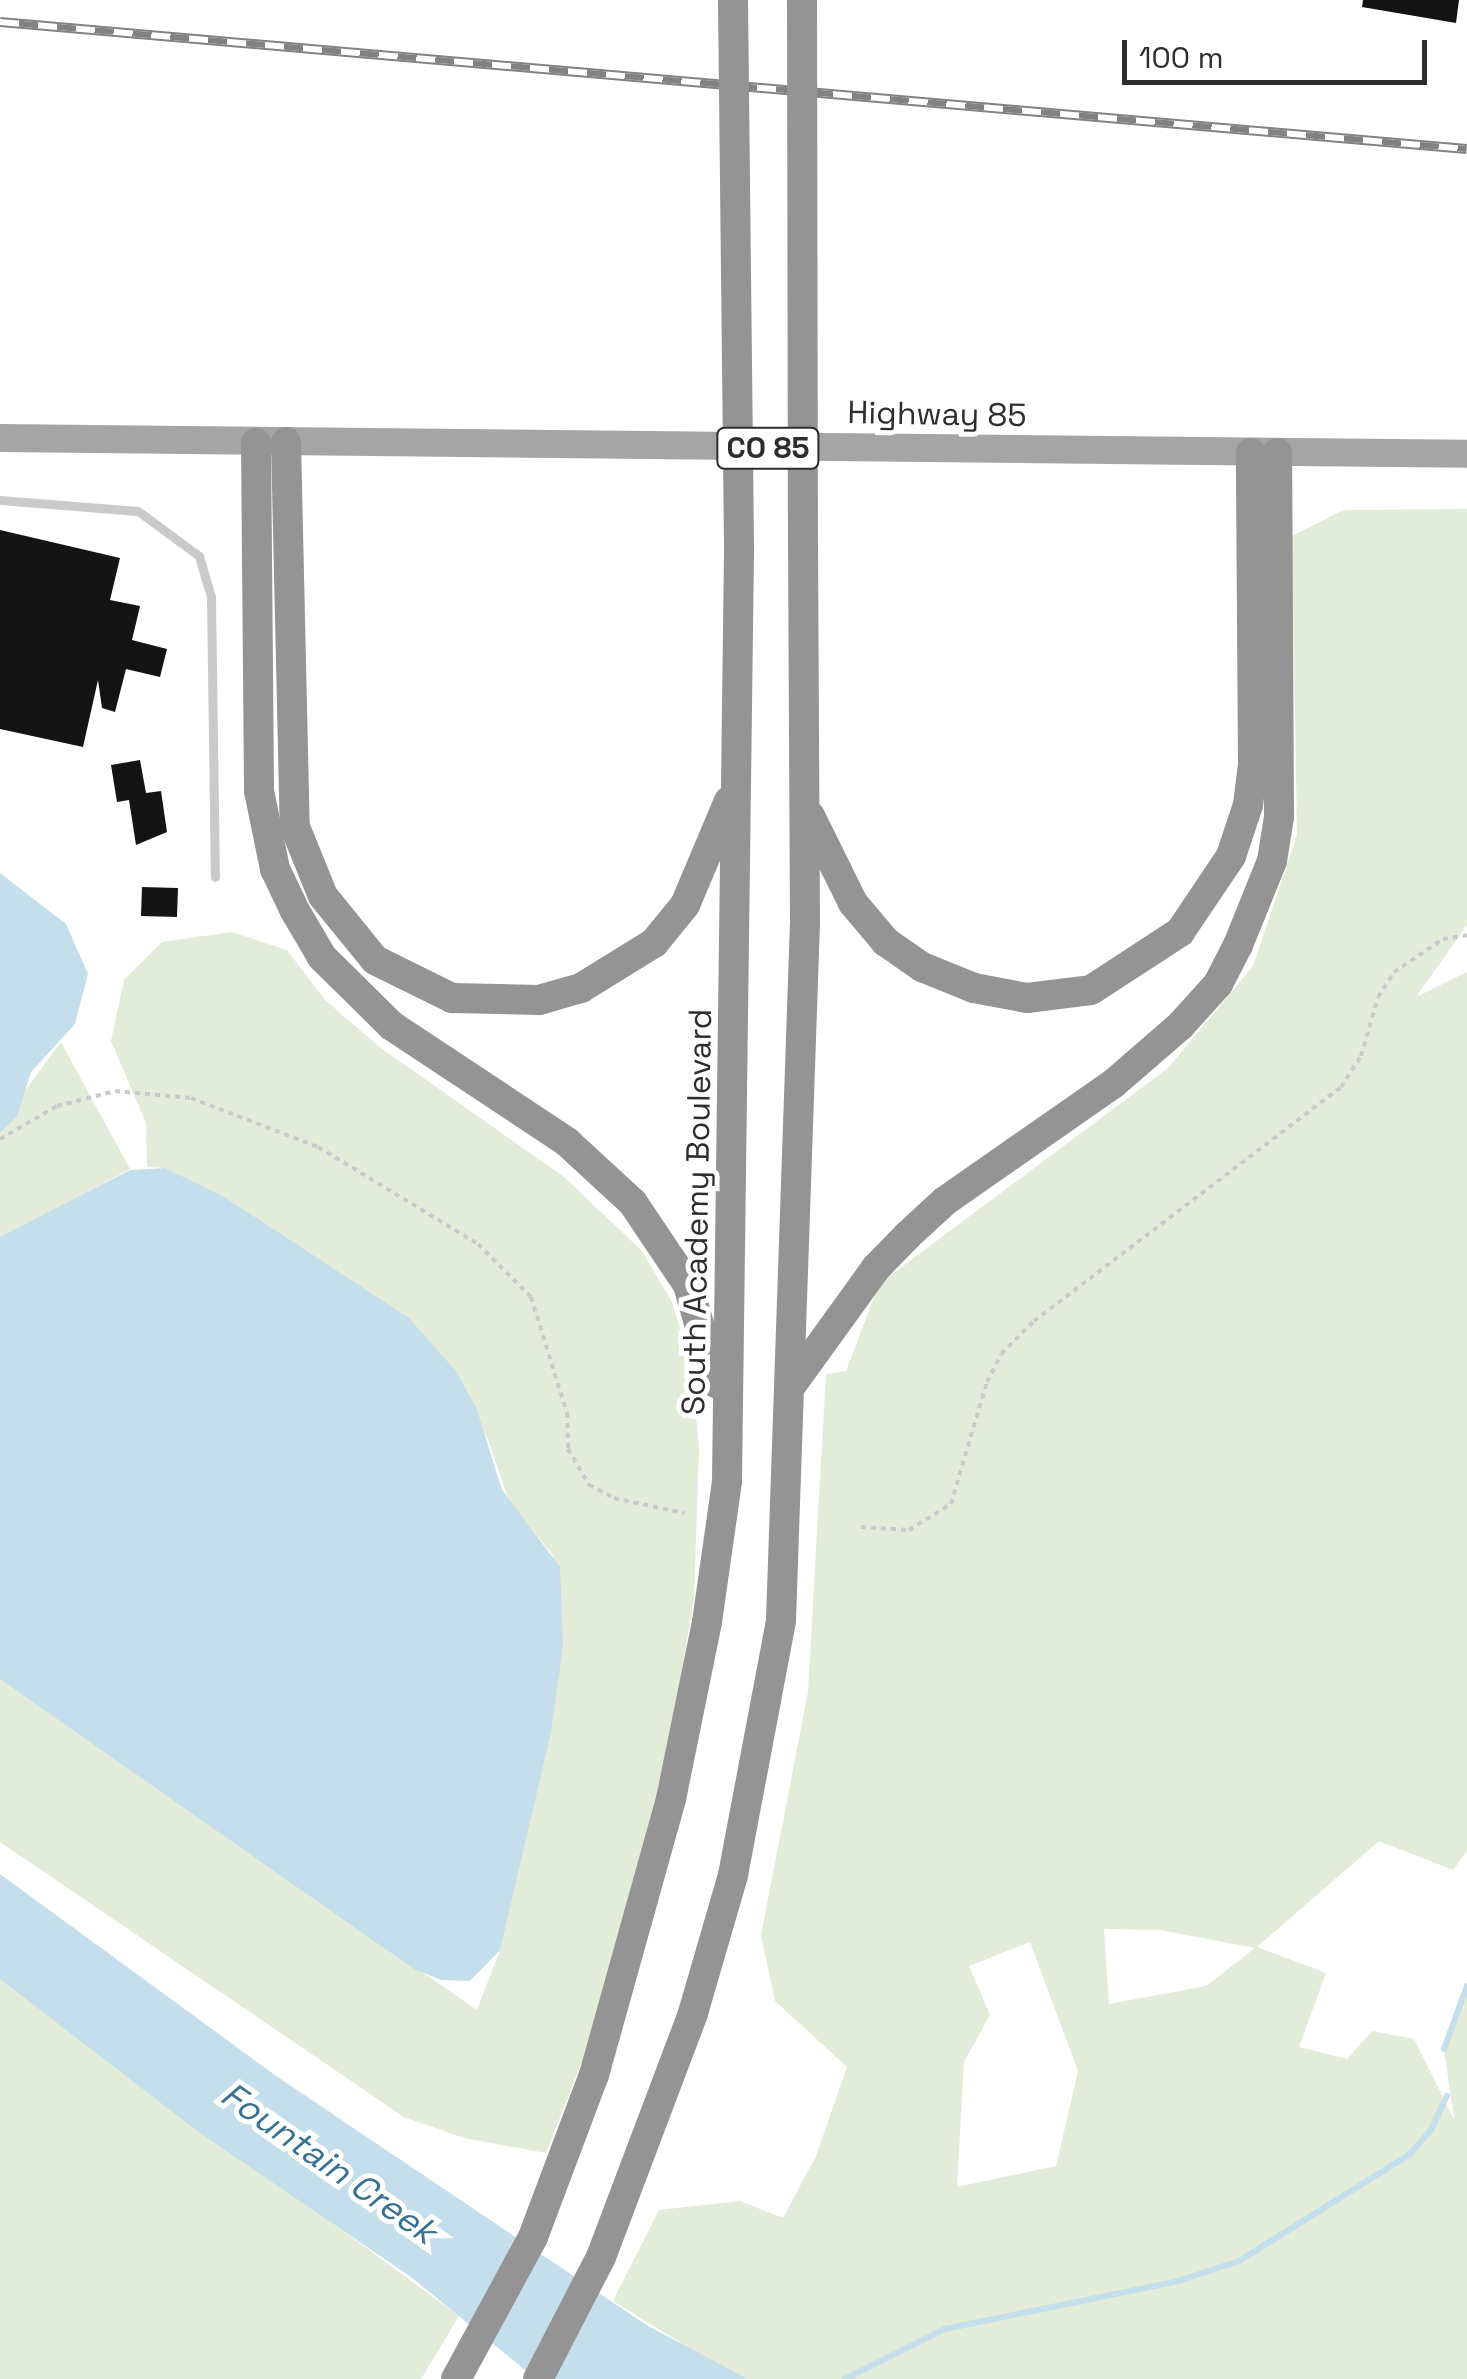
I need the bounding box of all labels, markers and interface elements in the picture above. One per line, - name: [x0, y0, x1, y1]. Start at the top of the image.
- scale bar: [1127, 20, 1432, 82]
- text: 100 m: [1139, 38, 1224, 77]
- street label: Highway 85: [847, 393, 1027, 435]
- road number: CO 85: [716, 423, 820, 473]
- street label: South Academy Boulevard: [674, 1008, 720, 1416]
- water label: Fountain Creek: [213, 2073, 445, 2253]

